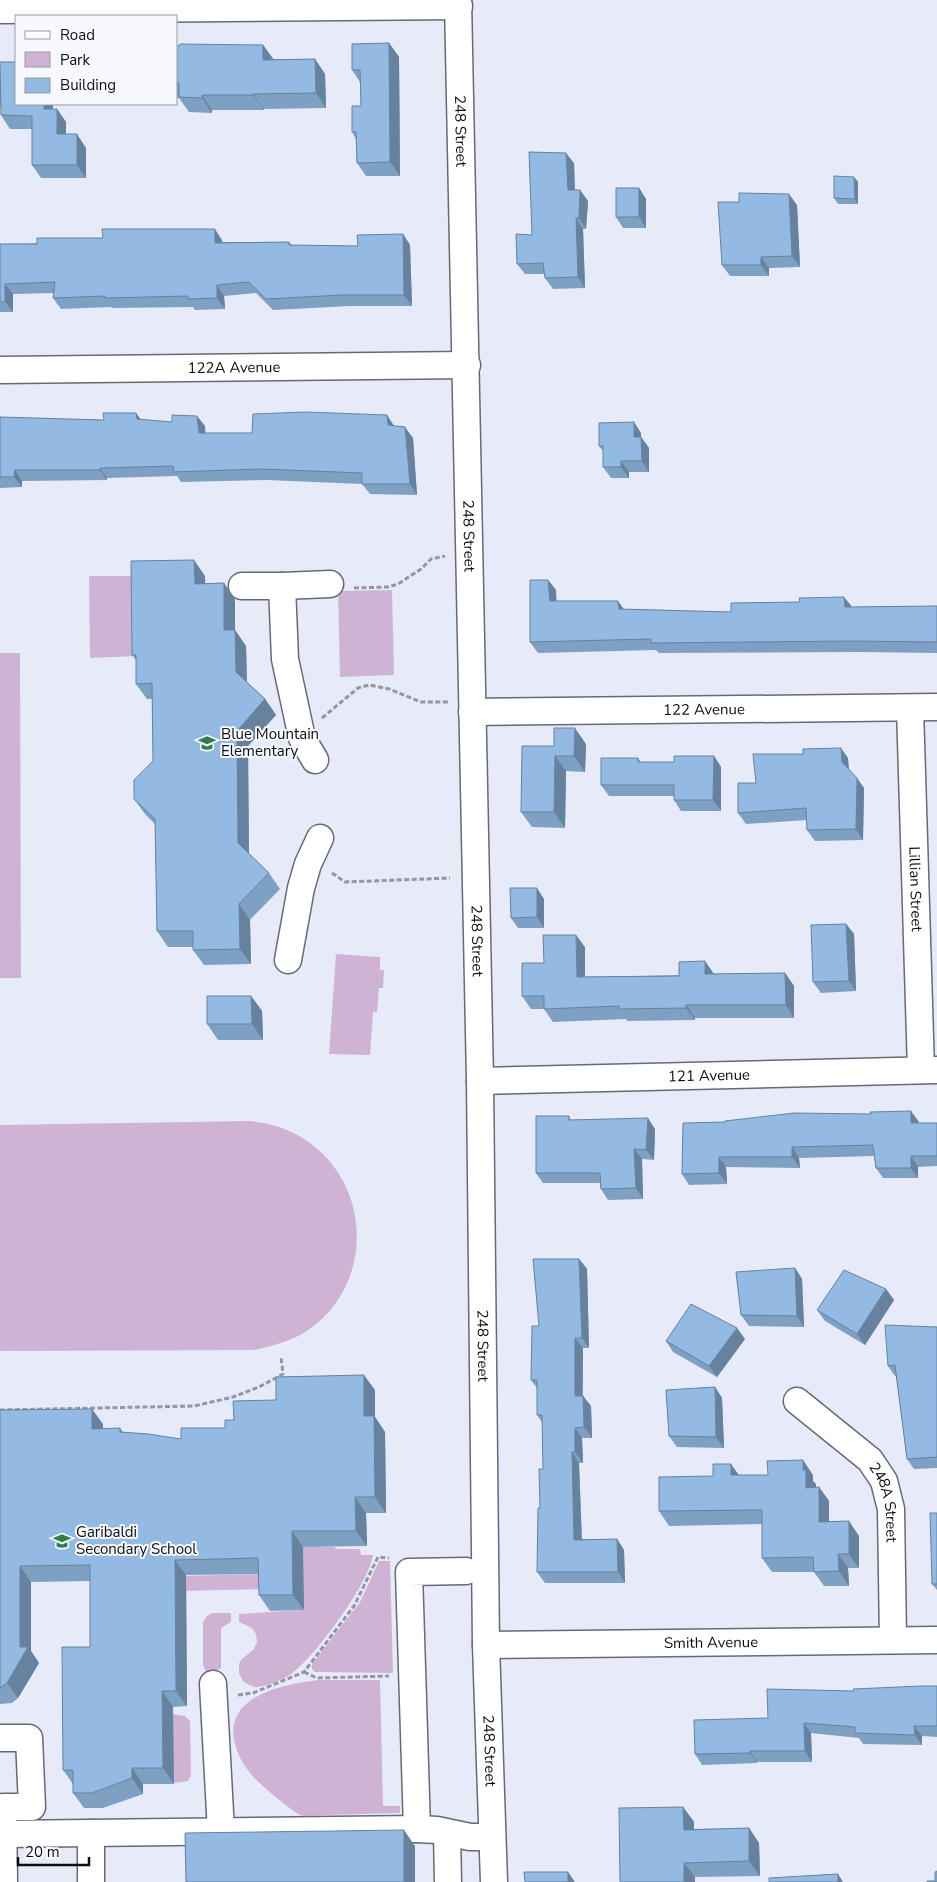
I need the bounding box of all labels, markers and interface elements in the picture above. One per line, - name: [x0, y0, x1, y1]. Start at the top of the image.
- legend: [15, 15, 178, 105]
- text: Road: [60, 25, 95, 45]
- text: Park: [60, 50, 90, 70]
- text: Building: [60, 75, 116, 95]
- street label: 248 Street: [450, 95, 471, 168]
- street label: 122A Avenue: [187, 357, 281, 378]
- street label: 248 Street: [458, 500, 480, 573]
- street label: 122 Avenue: [663, 699, 745, 720]
- place label: Blue Mountain Elementary: [221, 724, 319, 761]
- school or university icon: Blue Mountain Elementary: [197, 733, 217, 753]
- street label: Lillian Street: [904, 846, 927, 933]
- street label: 248 Street: [466, 905, 488, 978]
- street label: 121 Avenue: [668, 1065, 750, 1086]
- street label: 248 Street: [472, 1310, 493, 1383]
- street label: 248A Street: [864, 1458, 902, 1543]
- place label: Garibaldi Secondary School: [76, 1522, 197, 1559]
- school or university icon: Garibaldi Secondary School: [52, 1531, 72, 1551]
- street label: Smith Avenue: [664, 1632, 758, 1653]
- street label: 248 Street: [478, 1714, 501, 1788]
- scale bar: [18, 1834, 89, 1866]
- text: 20 m: [25, 1842, 60, 1862]

